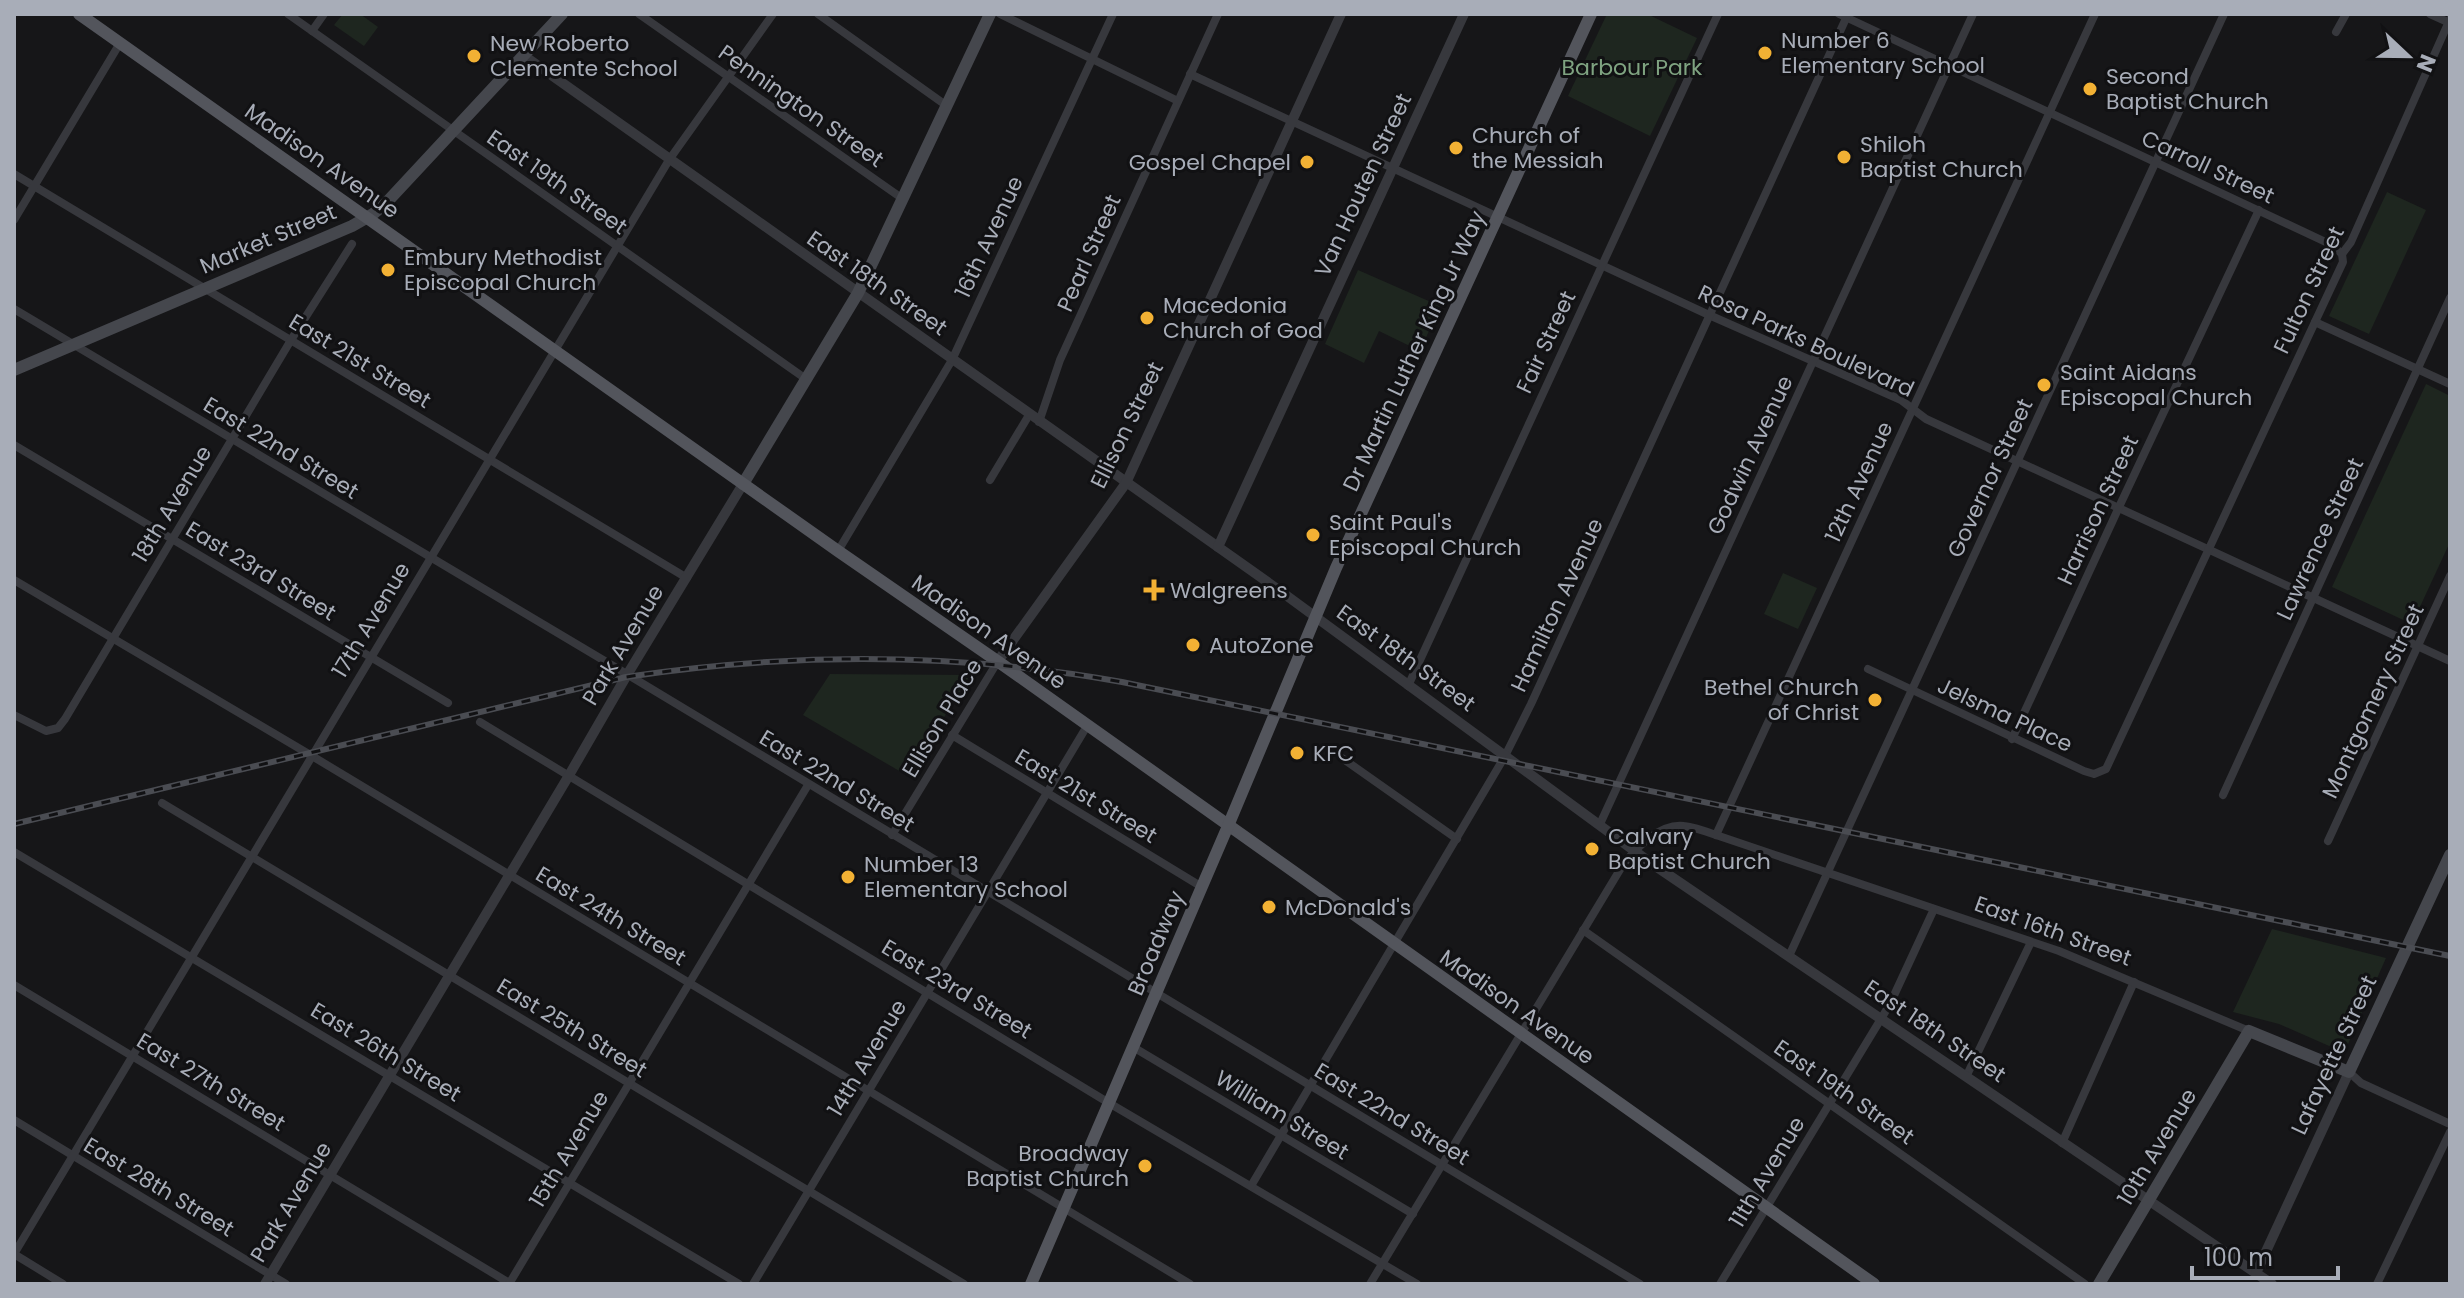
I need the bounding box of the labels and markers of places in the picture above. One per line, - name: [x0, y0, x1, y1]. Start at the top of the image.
- place label: Number 6 Elementary School: [1781, 25, 1985, 81]
- place label: New Roberto Clemente School: [490, 28, 678, 84]
- marker: Number 6 Elementary School: [1756, 44, 1774, 62]
- marker: New Roberto Clemente School: [465, 47, 483, 65]
- place label: Second Baptist Church: [2106, 61, 2269, 117]
- marker: Second Baptist Church: [2081, 80, 2099, 98]
- place label: Church of the Messiah: [1472, 120, 1604, 176]
- place label: Shiloh Baptist Church: [1860, 129, 2023, 185]
- marker: Church of the Messiah: [1447, 139, 1465, 157]
- place label: Gospel Chapel: [1129, 147, 1291, 178]
- marker: Shiloh Baptist Church: [1835, 148, 1853, 166]
- marker: Gospel Chapel: [1298, 153, 1316, 171]
- place label: Embury Methodist Episcopal Church: [404, 242, 602, 298]
- marker: Embury Methodist Episcopal Church: [379, 261, 397, 279]
- place label: Macedonia Church of God: [1163, 290, 1323, 346]
- marker: Macedonia Church of God: [1138, 309, 1156, 327]
- place label: Saint Aidans Episcopal Church: [2060, 357, 2252, 413]
- marker: Saint Aidans Episcopal Church: [2035, 376, 2053, 394]
- place label: Saint Paul's Episcopal Church: [1329, 507, 1521, 563]
- marker: Saint Paul's Episcopal Church: [1304, 526, 1322, 544]
- place label: Walgreens: [1170, 575, 1288, 606]
- marker: Walgreens: [1145, 581, 1163, 599]
- place label: AutoZone: [1209, 630, 1314, 661]
- marker: AutoZone: [1184, 636, 1202, 654]
- place label: Bethel Church of Christ: [1704, 672, 1859, 728]
- marker: Bethel Church of Christ: [1866, 691, 1884, 709]
- place label: KFC: [1313, 738, 1354, 769]
- marker: KFC: [1288, 744, 1306, 762]
- place label: Calvary Baptist Church: [1608, 821, 1771, 877]
- marker: Calvary Baptist Church: [1583, 840, 1601, 858]
- place label: Number 13 Elementary School: [864, 849, 1068, 905]
- marker: Number 13 Elementary School: [839, 868, 857, 886]
- place label: McDonald's: [1285, 892, 1411, 923]
- marker: McDonald's: [1260, 898, 1278, 916]
- place label: Broadway Baptist Church: [966, 1138, 1130, 1194]
- marker: Broadway Baptist Church: [1136, 1157, 1154, 1175]

